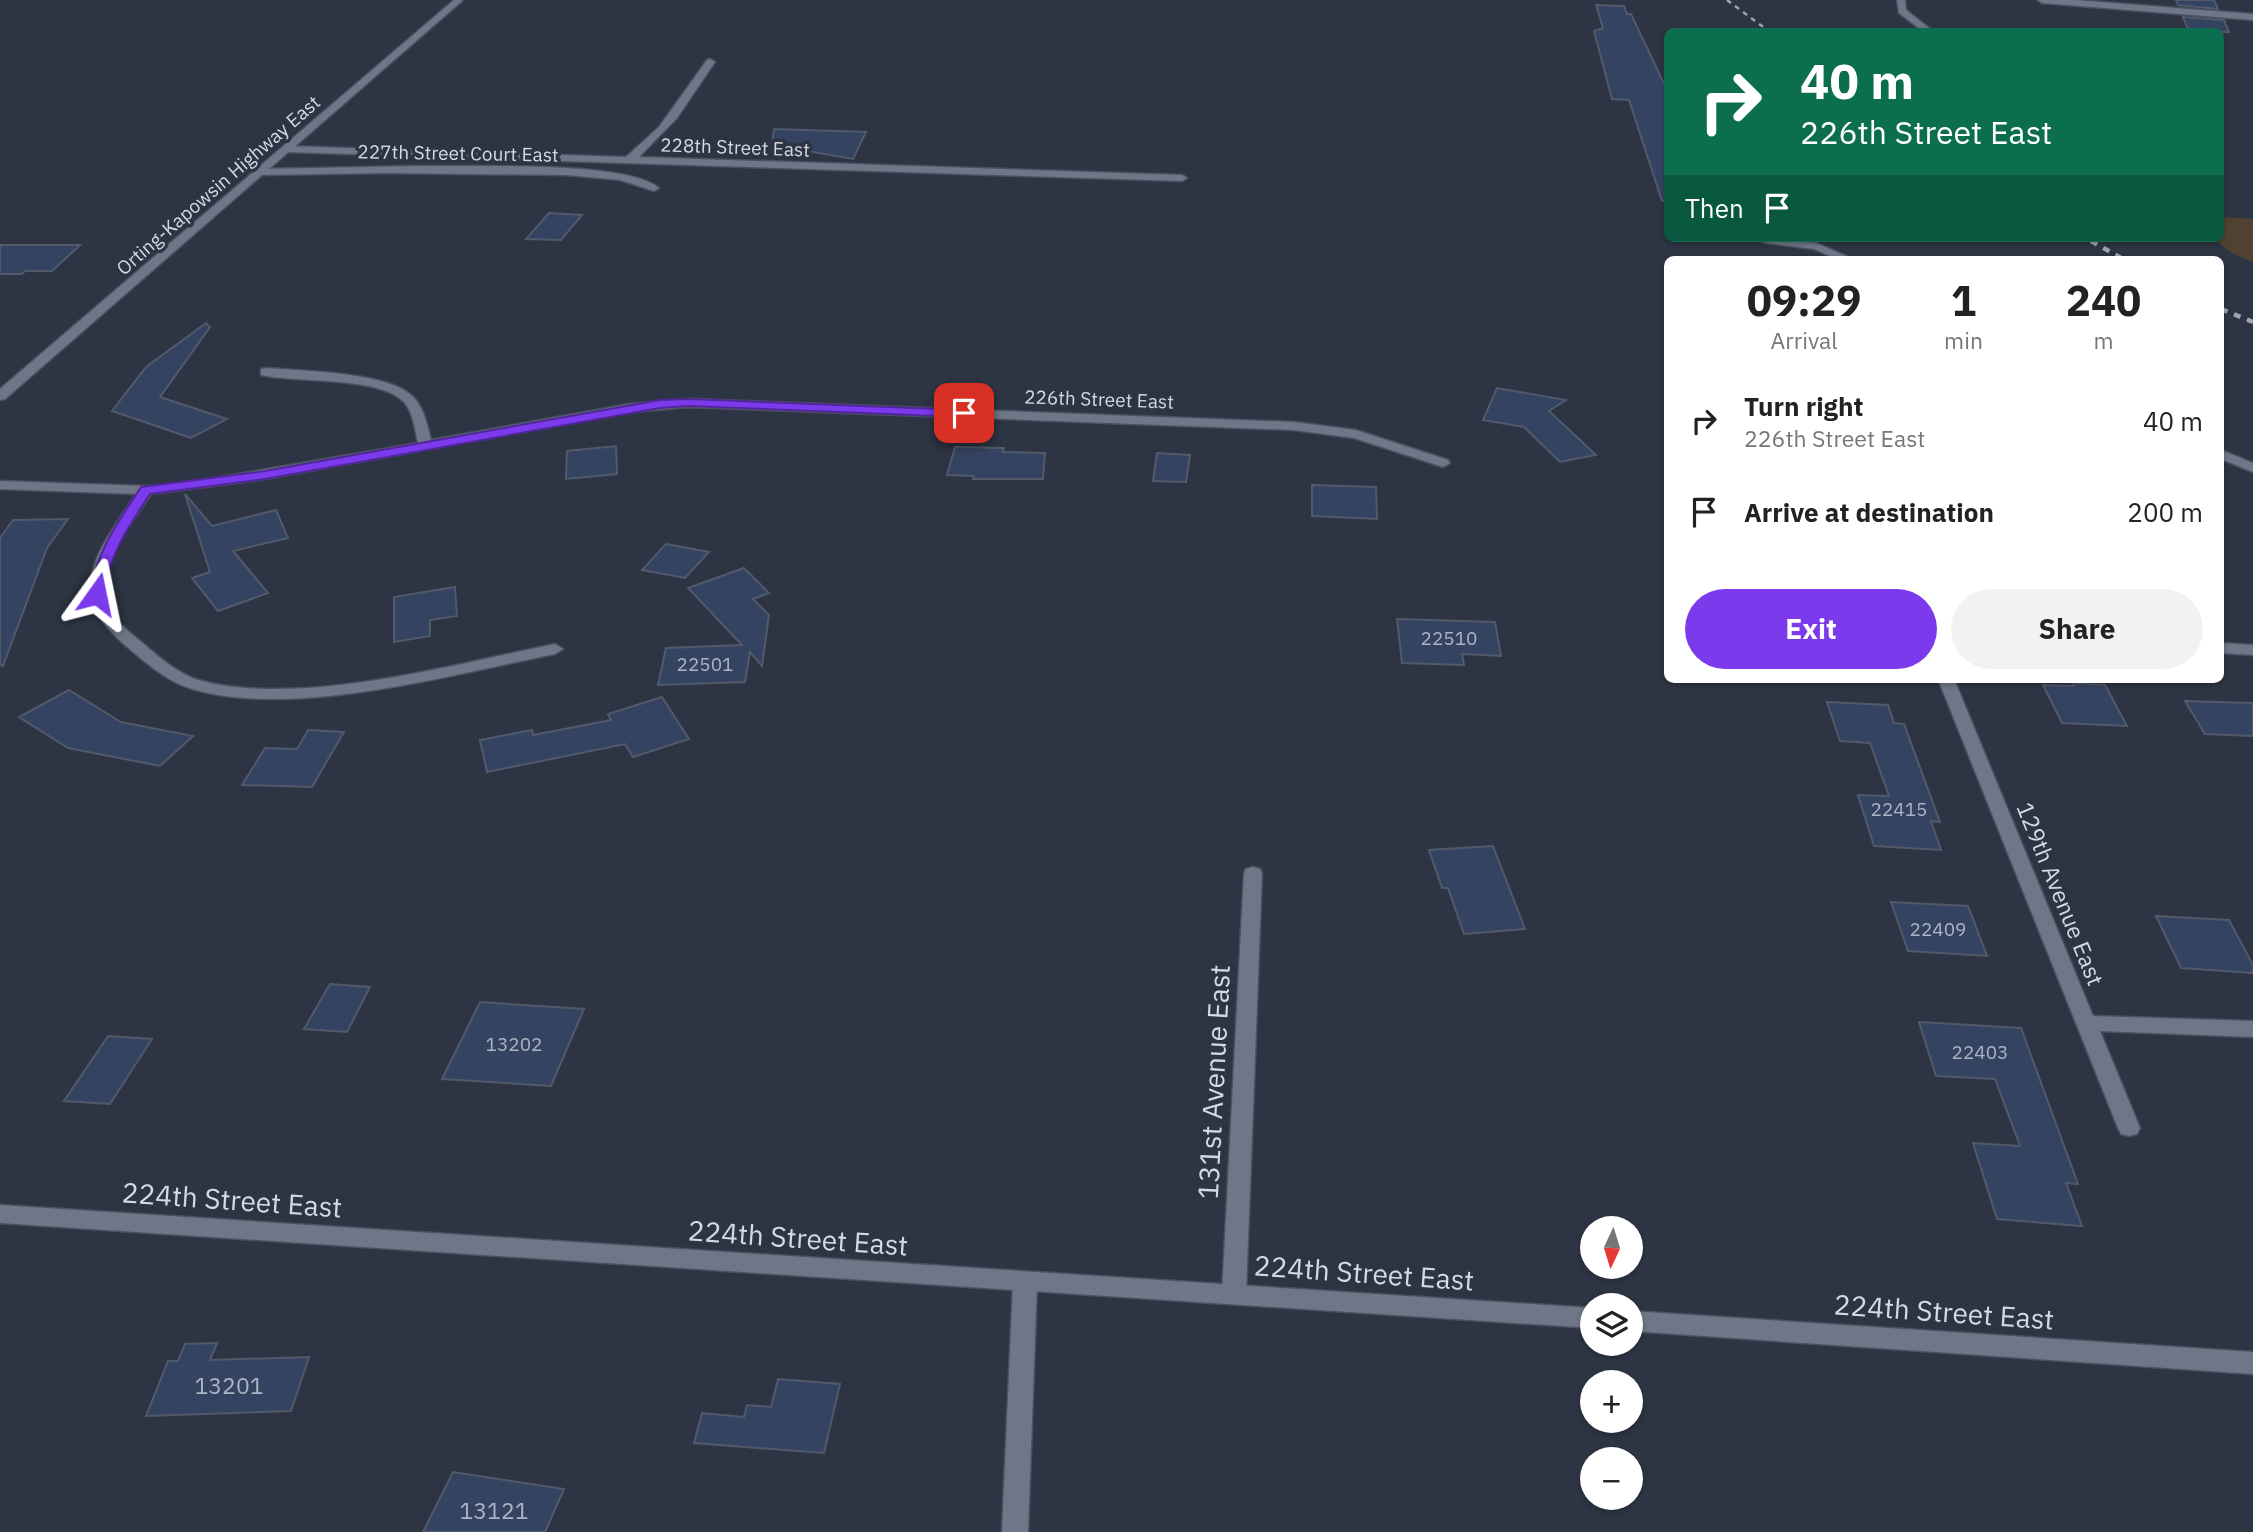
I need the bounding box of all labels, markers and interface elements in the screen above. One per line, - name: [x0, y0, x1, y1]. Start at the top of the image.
- text: 40 m: [1800, 49, 1914, 112]
- icon: right: [1685, 56, 1776, 147]
- street label: Orting-Kapowsin Highway East: [111, 90, 325, 280]
- text: 226th Street East: [1800, 111, 2052, 153]
- street label: 228th Street East: [660, 132, 810, 162]
- street label: 227th Street Court East: [357, 139, 559, 167]
- icon: arrive: [1758, 189, 1796, 227]
- text: Then: [1685, 191, 1744, 225]
- text: 09:29: [1747, 273, 1861, 328]
- text: 1: [1951, 273, 1976, 328]
- text: 240: [2066, 273, 2141, 328]
- text: Arrival: [1771, 325, 1838, 355]
- text: min: [1944, 325, 1983, 355]
- text: m: [2093, 325, 2114, 355]
- pin: [934, 383, 994, 443]
- street label: 226th Street East: [1024, 384, 1174, 414]
- text: Turn right: [1744, 389, 1863, 423]
- icon: arrive: [945, 394, 983, 432]
- icon: right: [1685, 402, 1723, 440]
- text: 40 m: [2143, 404, 2203, 438]
- text: 226th Street East: [1744, 423, 1925, 453]
- icon: arrive: [1685, 493, 1723, 531]
- text: Arrive at destination: [1744, 495, 1994, 529]
- text: 200 m: [2127, 495, 2203, 529]
- position arrow: [60, 557, 134, 631]
- button: Exit: [1685, 589, 1937, 669]
- button: Share: [1951, 589, 2203, 669]
- house number: 22510: [1420, 626, 1478, 650]
- house number: 22501: [676, 652, 734, 676]
- house number: 22415: [1870, 797, 1928, 821]
- street label: 129th Avenue East: [2010, 798, 2111, 990]
- house number: 22409: [1909, 917, 1967, 941]
- street label: 131st Avenue East: [1189, 964, 1238, 1200]
- house number: 13202: [485, 1032, 543, 1056]
- house number: 22403: [1951, 1040, 2009, 1064]
- street label: 224th Street East: [121, 1173, 343, 1226]
- street label: 224th Street East: [687, 1211, 909, 1264]
- north arrow: [1580, 1216, 1643, 1279]
- map controls: [1580, 1216, 1643, 1510]
- street label: 224th Street East: [1253, 1246, 1475, 1299]
- street label: 224th Street East: [1833, 1285, 2055, 1338]
- button: layers: [1580, 1293, 1643, 1356]
- house number: 13201: [194, 1370, 264, 1400]
- button: +: [1580, 1370, 1643, 1433]
- button: −: [1580, 1447, 1643, 1510]
- house number: 13121: [459, 1495, 529, 1525]

